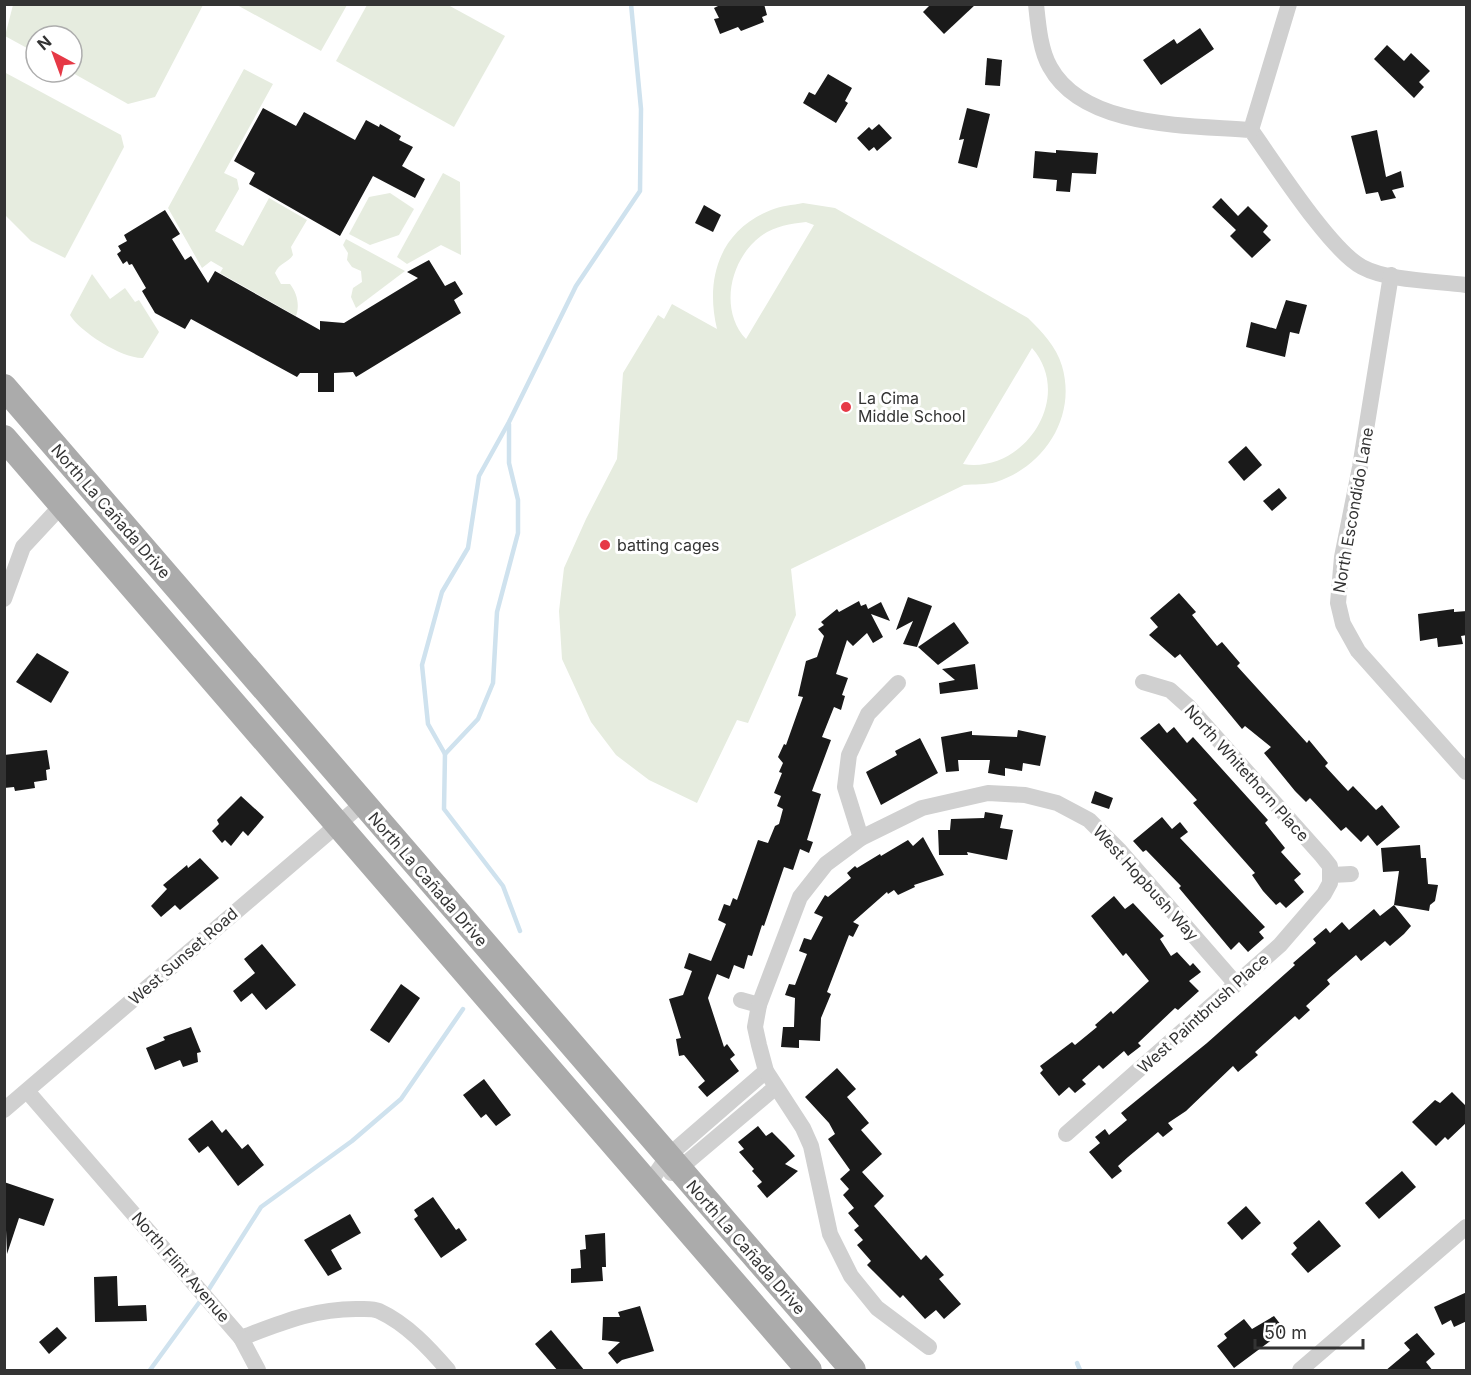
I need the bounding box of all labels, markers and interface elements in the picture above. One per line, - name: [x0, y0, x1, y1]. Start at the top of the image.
- north arrow: [24, 24, 84, 84]
- text: N: [33, 31, 55, 54]
- place label: La Cima Middle School: [858, 388, 966, 426]
- marker: La Cima Middle School: [839, 400, 853, 414]
- street label: North Escondido Lane: [1329, 426, 1377, 594]
- street label: North La Cañada Drive: [47, 440, 175, 582]
- place label: batting cages: [617, 535, 720, 555]
- marker: batting cages: [598, 538, 612, 552]
- street label: North Whitethorn Place: [1180, 701, 1314, 845]
- street label: North La Cañada Drive: [364, 808, 492, 950]
- street label: West Hopbush Way: [1089, 821, 1203, 945]
- street label: West Sunset Road: [124, 903, 242, 1009]
- street label: West Paintbrush Place: [1133, 949, 1273, 1077]
- street label: North La Cañada Drive: [682, 1176, 810, 1318]
- street label: North Flint Avenue: [128, 1208, 234, 1326]
- scale bar: [1255, 1312, 1363, 1350]
- text: 50 m: [1264, 1322, 1307, 1343]

